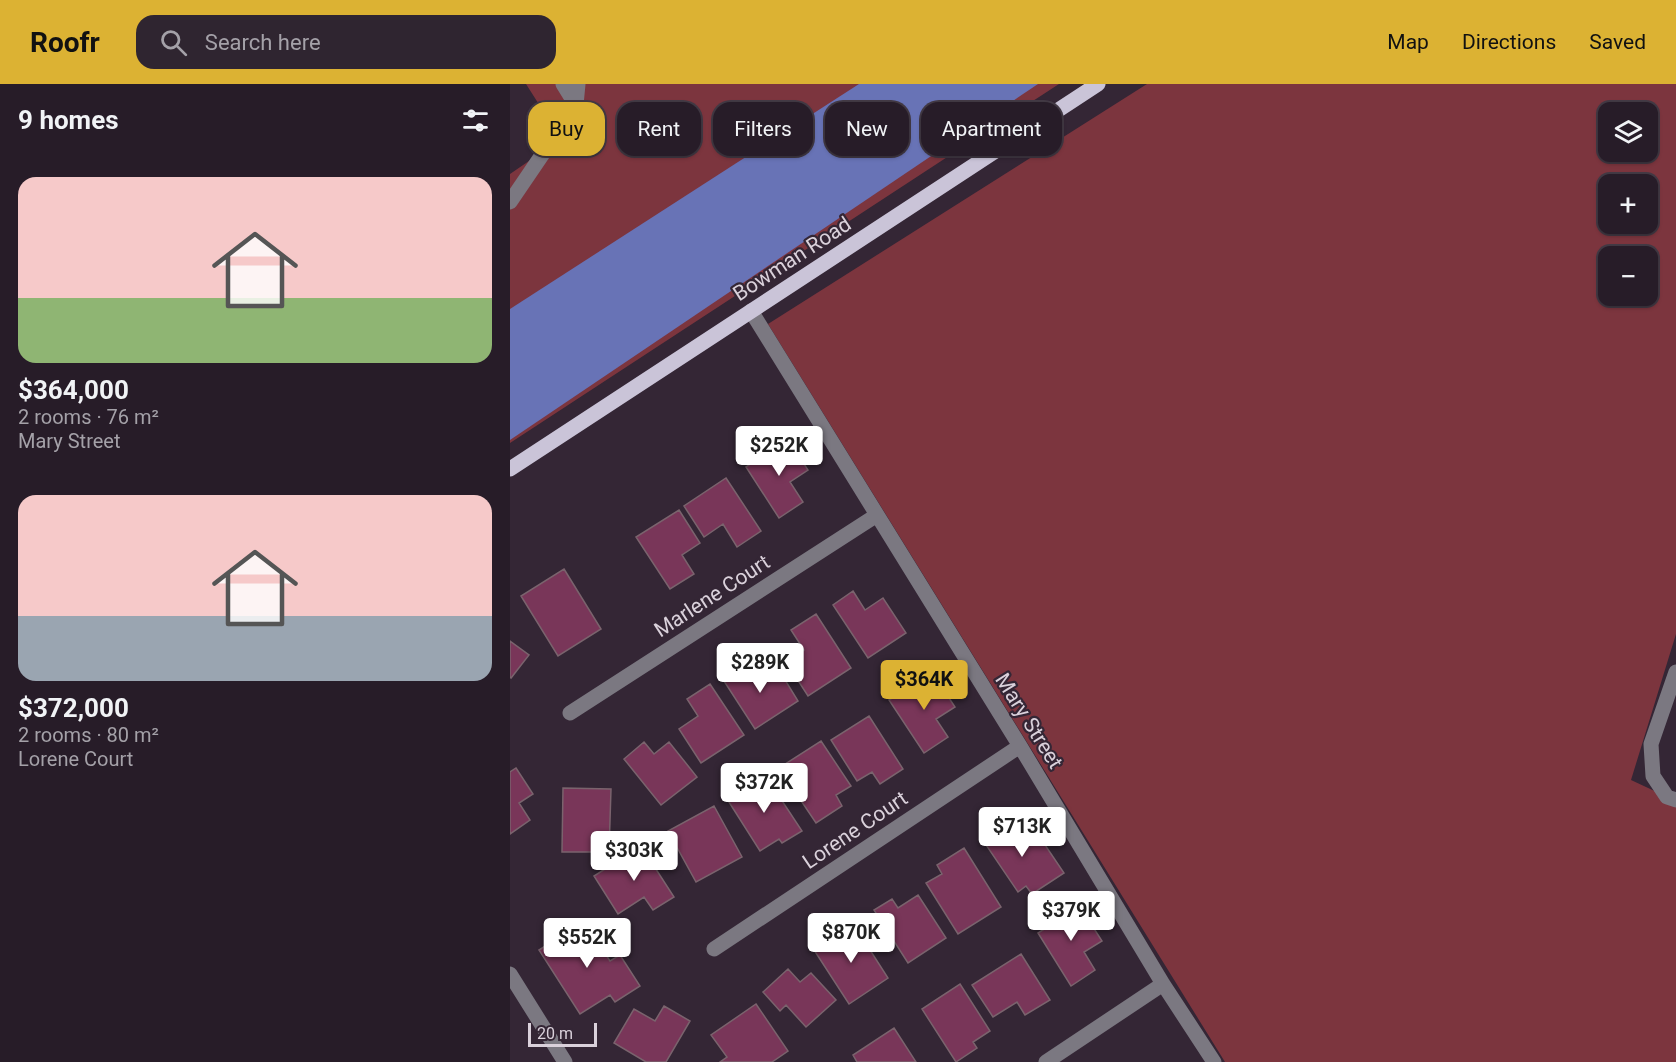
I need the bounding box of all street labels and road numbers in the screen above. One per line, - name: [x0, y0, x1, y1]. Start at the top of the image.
- street label: Bowman Road: [729, 212, 855, 306]
- street label: Marlene Court: [650, 550, 774, 642]
- street label: Mary Street: [990, 669, 1068, 773]
- street label: Lorene Court: [798, 786, 912, 874]

